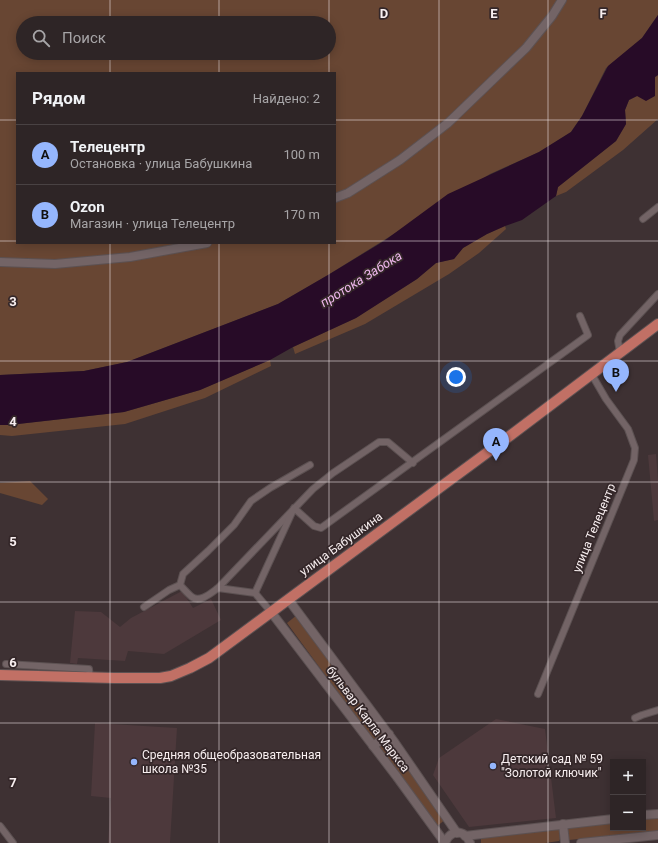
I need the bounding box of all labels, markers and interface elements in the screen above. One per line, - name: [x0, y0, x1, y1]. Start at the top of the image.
- text: D: [380, 6, 388, 21]
- text: E: [490, 6, 498, 21]
- text: F: [599, 6, 607, 21]
- search box: [16, 16, 336, 60]
- icon: search: [30, 27, 52, 49]
- text: Поиск: [62, 29, 106, 47]
- text: Рядом: [32, 88, 86, 108]
- text: Найдено: 2: [253, 91, 320, 106]
- text: Телецентр: [70, 138, 145, 156]
- text: A: [41, 147, 49, 162]
- text: 100 m: [283, 147, 320, 162]
- text: Остановка · улица Бабушкина: [70, 156, 252, 171]
- text: Ozon: [70, 198, 105, 216]
- text: B: [41, 207, 49, 222]
- text: 170 m: [283, 207, 320, 222]
- text: Магазин · улица Телецентр: [70, 216, 235, 231]
- water label: протока Забока: [317, 248, 405, 310]
- text: 3: [9, 294, 17, 309]
- pin: B: [603, 359, 629, 392]
- your location: [446, 367, 466, 387]
- text: 4: [9, 414, 17, 429]
- pin: A: [483, 428, 509, 461]
- street label: улица Телецентр: [570, 481, 618, 575]
- street label: улица Бабушкина: [297, 509, 385, 579]
- text: 5: [9, 534, 17, 549]
- text: 6: [9, 655, 17, 670]
- street label: бульвар Карла Маркса: [324, 663, 412, 775]
- place label: Средняя общеобразовательная школа №35: [142, 748, 321, 776]
- place label: Детский сад № 59 "Золотой ключик": [501, 752, 603, 780]
- marker: Средняя общеобразовательная школа №35: [129, 757, 139, 767]
- map controls: [610, 759, 646, 831]
- button: +: [610, 759, 646, 795]
- marker: Детский сад № 59 "Золотой ключик": [488, 761, 498, 771]
- text: 7: [9, 775, 17, 790]
- button: −: [610, 795, 646, 831]

